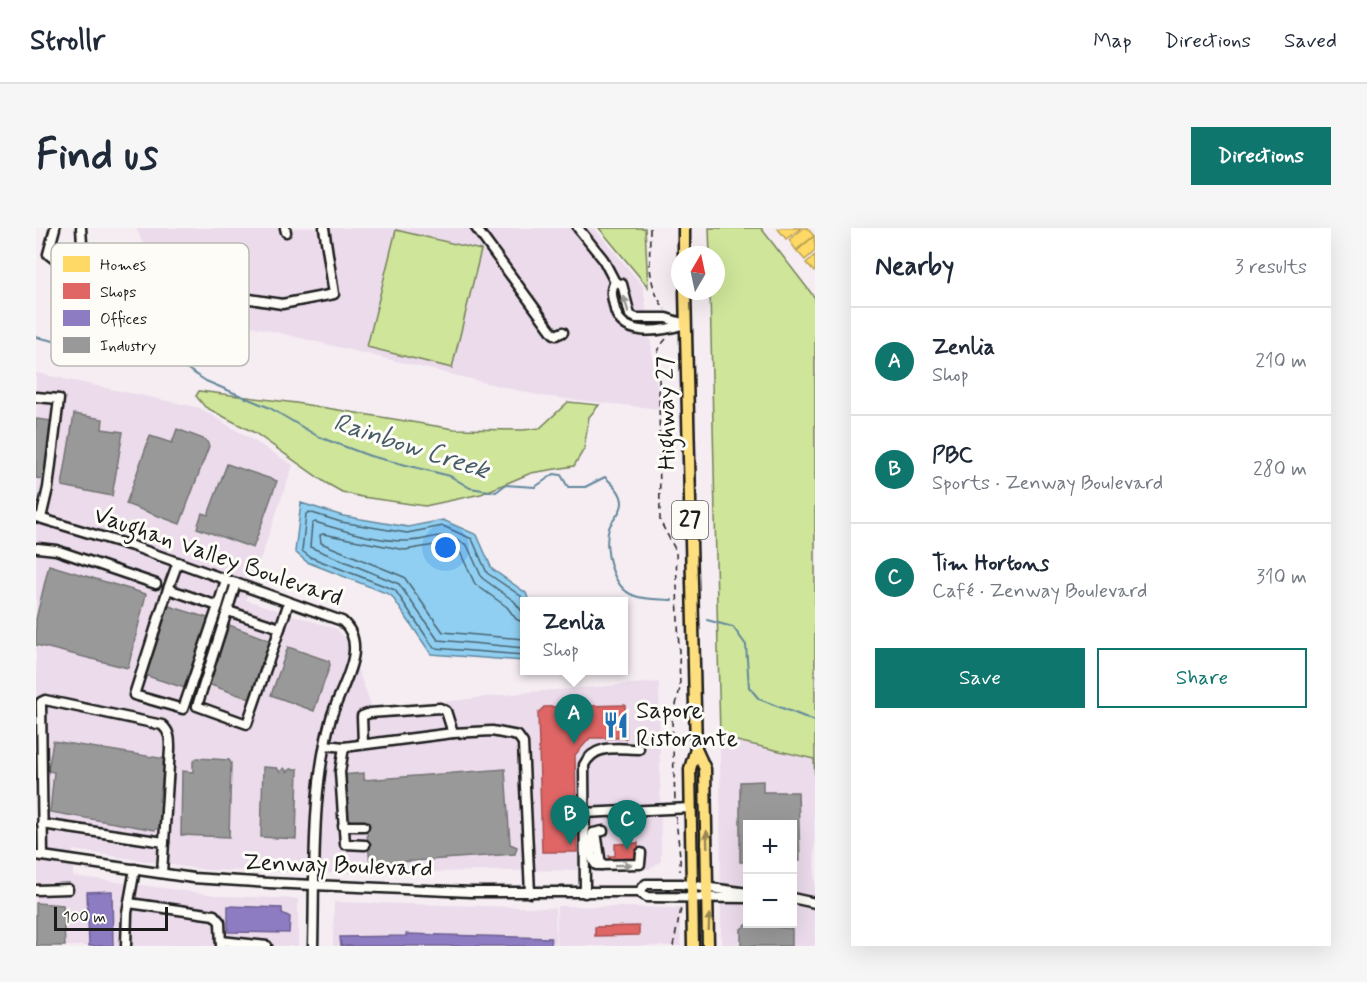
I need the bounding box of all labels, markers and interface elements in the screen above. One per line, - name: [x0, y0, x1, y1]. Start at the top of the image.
- text: Strollr: [30, 23, 105, 60]
- text: Map: [1093, 27, 1132, 55]
- text: Directions: [1165, 27, 1251, 55]
- text: Saved: [1284, 27, 1337, 55]
- button: Directions: [1191, 127, 1331, 185]
- text: Find us: [36, 129, 158, 184]
- legend: [51, 243, 249, 366]
- north arrow: [671, 246, 725, 300]
- text: Nearby: [875, 250, 954, 284]
- text: 3 results: [1235, 254, 1307, 281]
- text: Homes: [100, 255, 146, 276]
- text: Shops: [100, 282, 137, 303]
- one-way arrow: [621, 295, 630, 313]
- text: Offices: [100, 309, 147, 330]
- text: Zenlia: [932, 334, 995, 362]
- text: Industry: [100, 336, 156, 357]
- text: A: [888, 348, 901, 375]
- text: 210 m: [1255, 348, 1307, 375]
- street label: Highway 27: [651, 356, 686, 470]
- text: Shop: [932, 362, 969, 389]
- water label: Rainbow Creek: [329, 406, 495, 489]
- text: PBC: [932, 442, 973, 470]
- text: B: [888, 456, 901, 483]
- text: 280 m: [1253, 456, 1307, 483]
- text: Sports · Zenway Boulevard: [932, 470, 1163, 497]
- street label: Vaughan Valley Boulevard: [89, 500, 346, 617]
- road number: 27: [672, 501, 708, 539]
- your location: [431, 533, 460, 562]
- text: Tim Hortons: [932, 550, 1049, 578]
- text: C: [887, 564, 902, 591]
- text: 310 m: [1256, 564, 1307, 591]
- text: Café · Zenway Boulevard: [932, 578, 1147, 605]
- popup: [520, 597, 628, 675]
- text: Zenlia: [542, 609, 606, 637]
- text: Shop: [542, 637, 579, 664]
- button: Save: [875, 648, 1085, 708]
- button: Share: [1097, 648, 1307, 708]
- pin: A: [554, 694, 594, 744]
- place label: Sapore Ristorante: [636, 696, 738, 755]
- restaurant icon: Sapore Ristorante: [601, 710, 631, 740]
- pin: B: [550, 796, 590, 845]
- pin: C: [608, 800, 646, 850]
- map controls: [743, 820, 797, 928]
- button: +: [743, 820, 797, 874]
- one-way arrow: [702, 829, 711, 848]
- street label: Zenway Boulevard: [243, 847, 433, 885]
- one-way arrow: [613, 860, 632, 870]
- button: −: [743, 874, 797, 928]
- scale bar: [54, 904, 168, 932]
- text: 100 m: [63, 907, 106, 928]
- one-way arrow: [704, 912, 713, 931]

